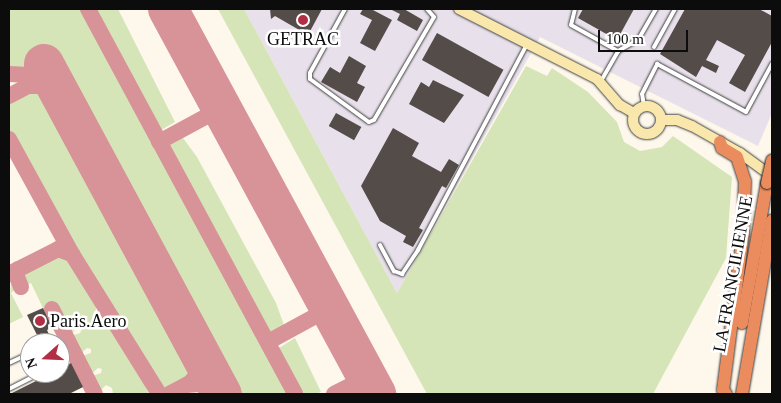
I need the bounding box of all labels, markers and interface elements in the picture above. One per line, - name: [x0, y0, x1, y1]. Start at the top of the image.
- marker: GETRAC: [297, 14, 309, 26]
- scale bar: [601, 20, 691, 52]
- place label: GETRAC: [267, 28, 339, 50]
- text: 100 m: [606, 31, 644, 47]
- street label: LA FRANCILIENNE: [709, 194, 757, 354]
- place label: Paris.Aero: [50, 310, 126, 332]
- marker: Paris.Aero: [34, 315, 46, 327]
- north arrow: [20, 333, 70, 383]
- text: N: [23, 356, 40, 370]

